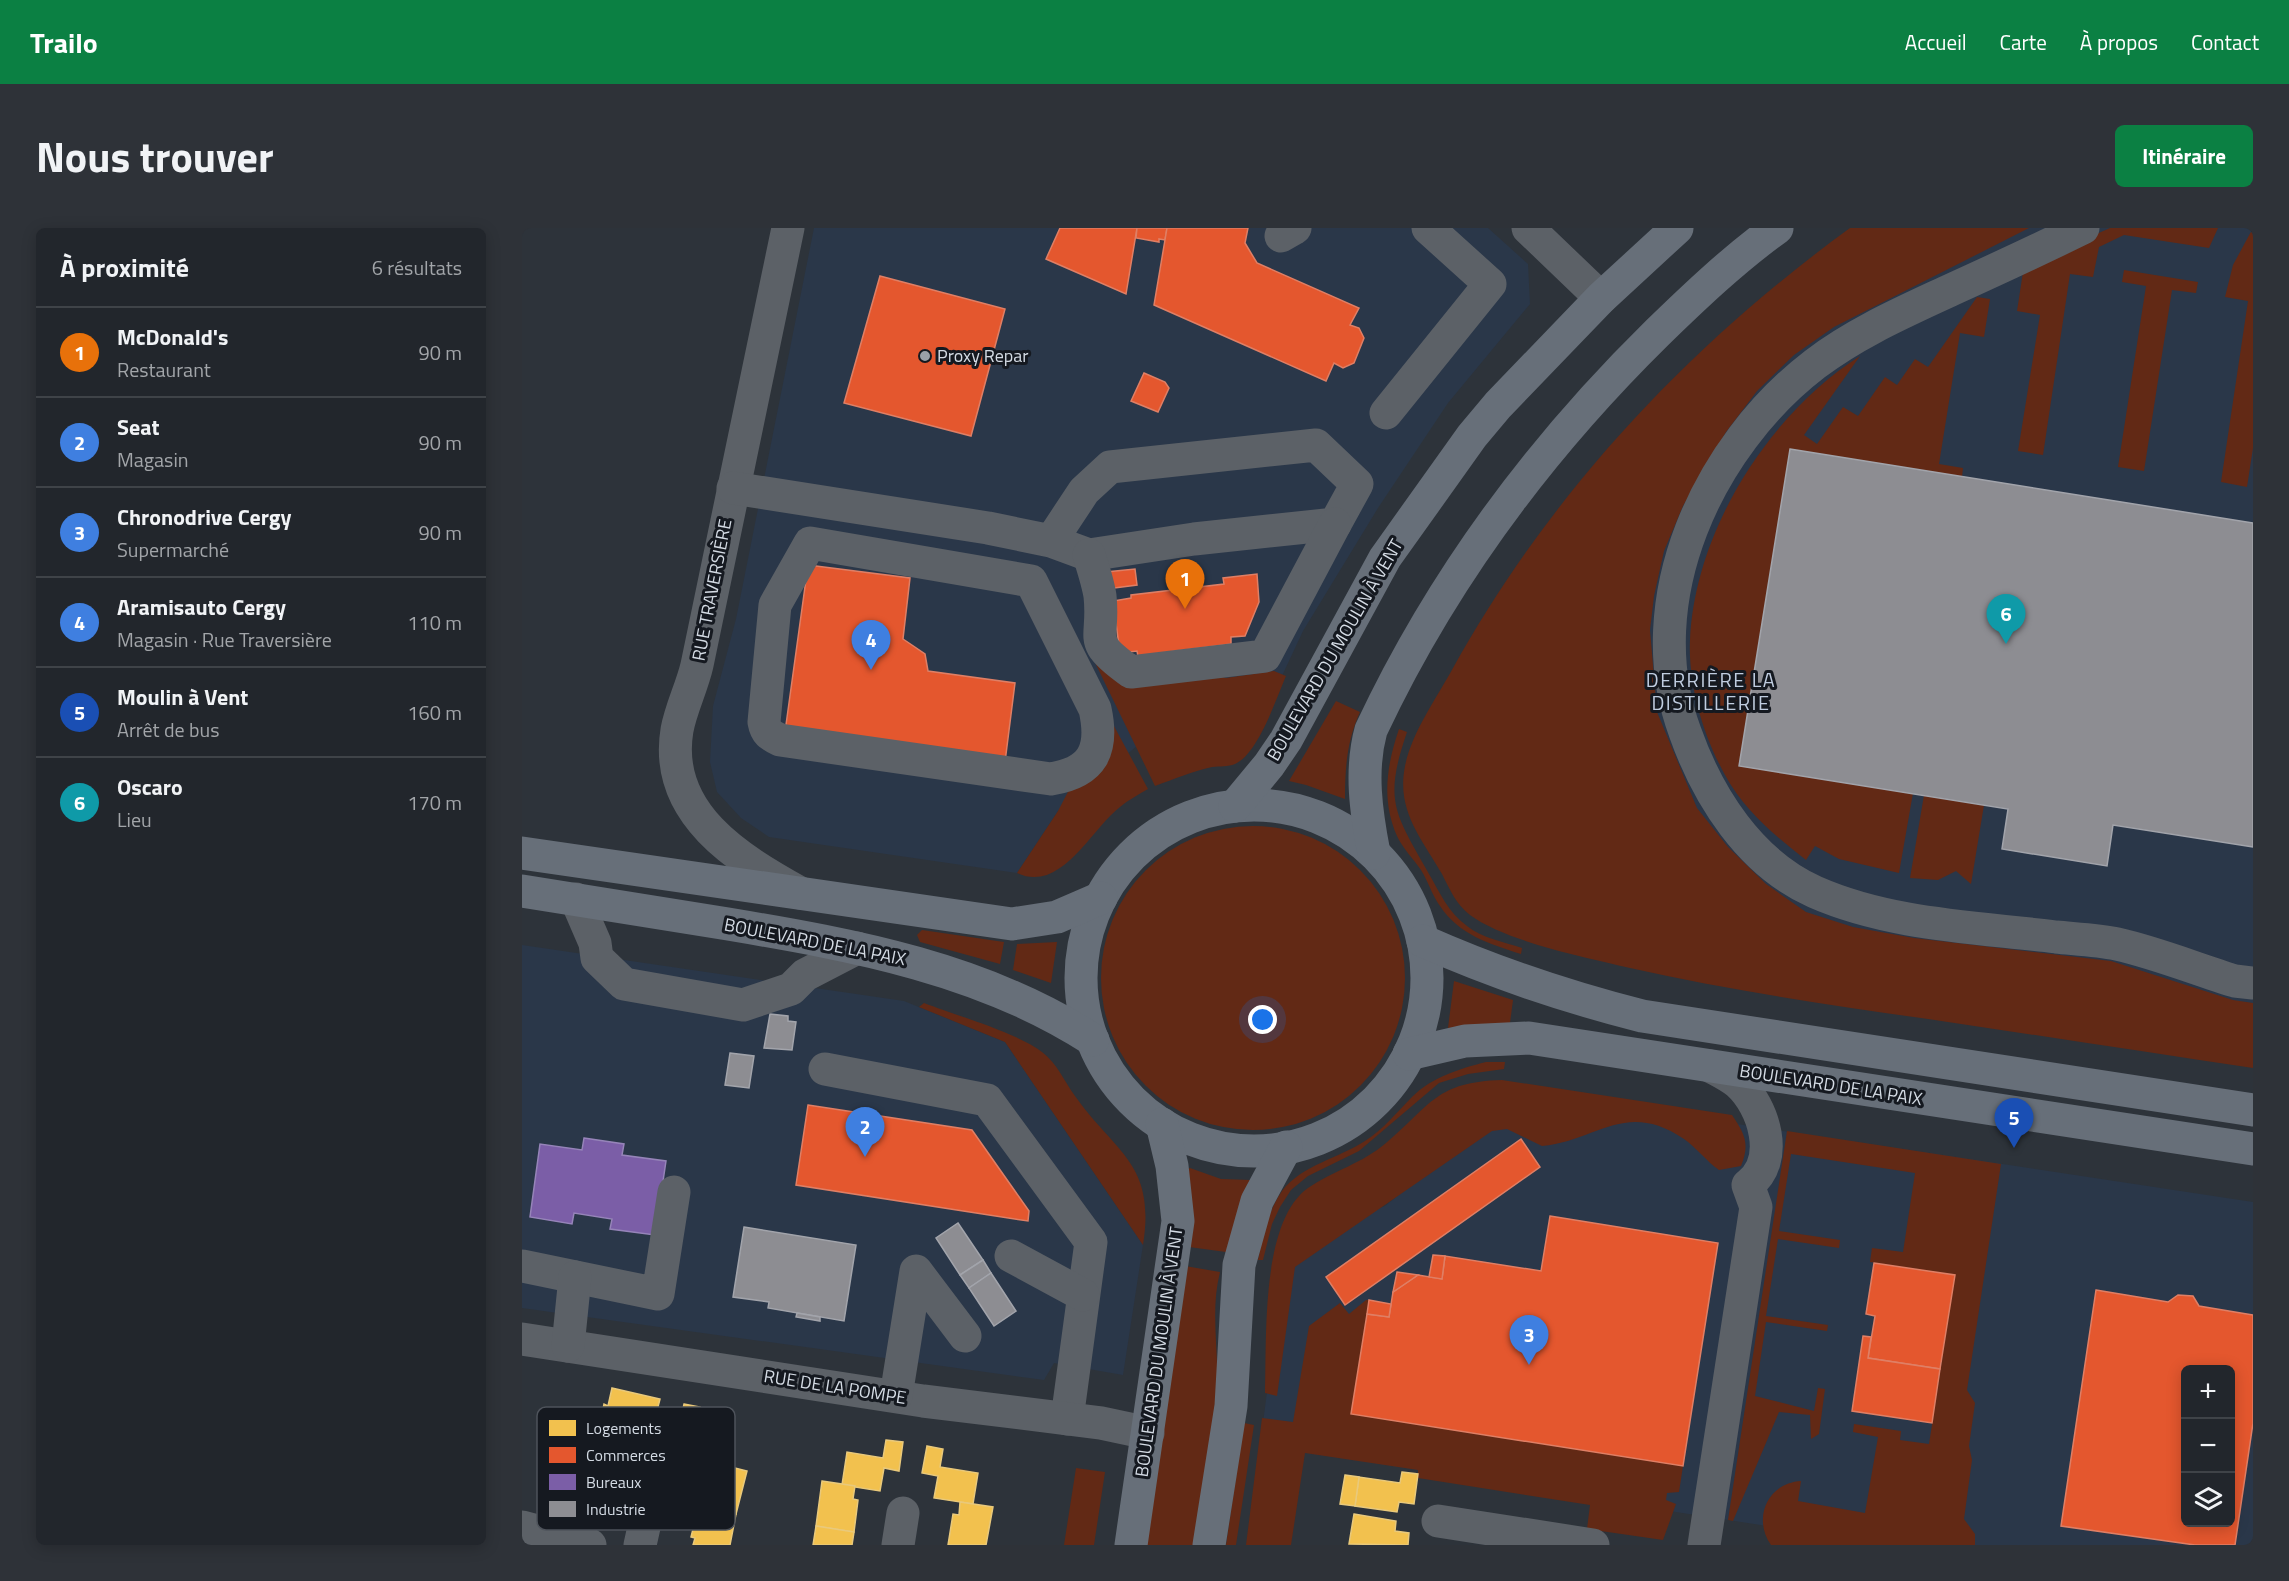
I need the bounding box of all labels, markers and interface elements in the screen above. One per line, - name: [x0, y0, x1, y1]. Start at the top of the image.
- text: Trailo: [30, 21, 98, 64]
- text: Accueil: [1905, 26, 1967, 58]
- text: Carte: [2000, 26, 2047, 58]
- text: À propos: [2080, 26, 2158, 58]
- text: Contact: [2191, 26, 2259, 58]
- text: Nous trouver: [36, 124, 274, 188]
- button: Itinéraire: [2115, 125, 2253, 187]
- text: À proximité: [60, 248, 189, 287]
- text: 6 résultats: [372, 252, 462, 283]
- text: McDonald's: [117, 320, 228, 354]
- text: 1: [74, 337, 85, 368]
- text: 90 m: [418, 337, 462, 368]
- place label: Proxy Repar: [937, 342, 1029, 369]
- marker: Proxy Repar: [918, 349, 932, 363]
- text: Restaurant: [117, 354, 211, 385]
- text: Seat: [117, 410, 159, 444]
- text: 2: [74, 427, 85, 458]
- text: 90 m: [418, 427, 462, 458]
- text: Magasin: [117, 444, 189, 475]
- text: Chronodrive Cergy: [117, 500, 292, 534]
- text: 3: [74, 517, 85, 548]
- text: 90 m: [418, 517, 462, 548]
- street label: RUE TRAVERSIÈRE: [685, 517, 739, 663]
- street label: BOULEVARD DU MOULIN À VENT: [1260, 533, 1410, 766]
- text: Supermarché: [117, 534, 229, 565]
- pin: 1: [1166, 560, 1204, 609]
- text: Aramisauto Cergy: [117, 590, 286, 624]
- pin: 6: [1986, 594, 2026, 644]
- text: 4: [74, 607, 85, 638]
- text: 110 m: [407, 607, 462, 638]
- pin: 4: [852, 620, 890, 670]
- text: Magasin · Rue Traversière: [117, 624, 332, 655]
- district label: DERRIÈRE LA DISTILLERIE: [1646, 664, 1776, 718]
- text: Moulin à Vent: [117, 680, 248, 714]
- text: 5: [74, 697, 85, 728]
- text: 160 m: [407, 697, 462, 728]
- text: Arrêt de bus: [117, 714, 220, 745]
- text: Oscaro: [117, 770, 183, 804]
- text: 6: [74, 787, 85, 818]
- text: 170 m: [407, 787, 462, 818]
- text: Lieu: [117, 804, 152, 835]
- street label: BOULEVARD DE LA PAIX: [722, 911, 908, 972]
- your location: [1248, 1005, 1277, 1034]
- street label: BOULEVARD DE LA PAIX: [1738, 1057, 1924, 1112]
- pin: 5: [1994, 1098, 2034, 1148]
- pin: 2: [846, 1108, 884, 1157]
- street label: BOULEVARD DU MOULIN À VENT: [1128, 1225, 1189, 1479]
- pin: 3: [1510, 1316, 1548, 1365]
- street label: RUE DE LA POMPE: [762, 1362, 908, 1411]
- map controls: [2181, 1365, 2235, 1527]
- button: +: [2181, 1365, 2235, 1419]
- legend: [537, 1407, 735, 1530]
- text: Logements: [586, 1416, 661, 1440]
- button: −: [2181, 1419, 2235, 1473]
- text: Commerces: [586, 1443, 666, 1467]
- text: Bureaux: [586, 1470, 642, 1494]
- button: layers: [2181, 1473, 2235, 1527]
- text: Industrie: [586, 1497, 646, 1521]

